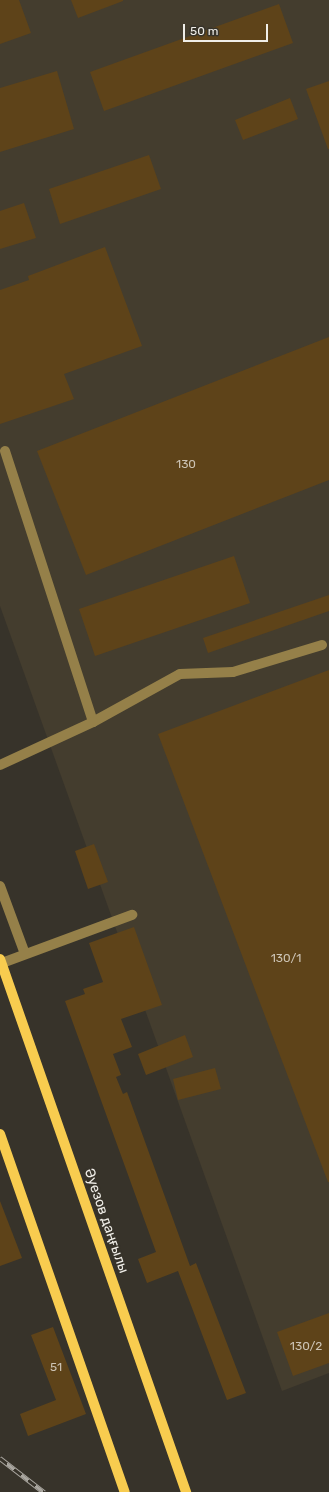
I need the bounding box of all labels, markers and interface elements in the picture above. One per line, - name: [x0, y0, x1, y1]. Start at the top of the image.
- scale bar: [185, 16, 270, 42]
- text: 50 m: [190, 24, 218, 38]
- house number: 130: [176, 458, 196, 472]
- house number: 130/1: [271, 952, 301, 966]
- street label: Әуезов даңғылы: [80, 1166, 132, 1276]
- house number: 130/2: [290, 1340, 322, 1354]
- house number: 51: [50, 1361, 62, 1375]

